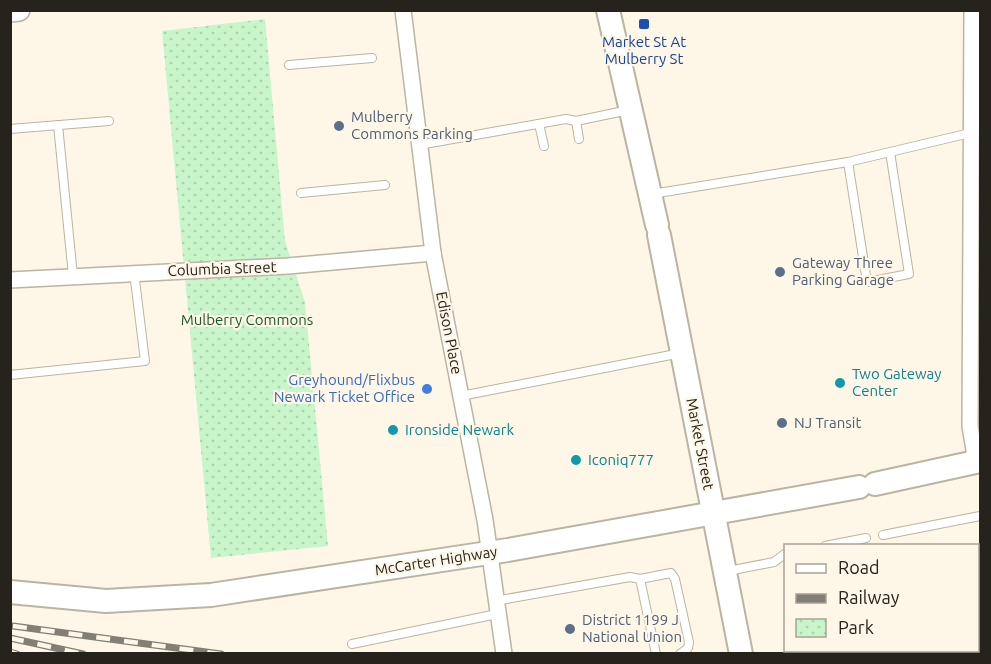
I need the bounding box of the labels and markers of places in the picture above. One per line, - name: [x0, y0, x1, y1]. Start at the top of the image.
- marker: Market St At Mulberry St: [637, 17, 651, 31]
- place label: Market St At Mulberry St: [602, 33, 686, 67]
- place label: Mulberry Commons Parking: [351, 108, 473, 142]
- marker: Mulberry Commons Parking: [332, 119, 346, 133]
- place label: Gateway Three Parking Garage: [792, 254, 894, 288]
- marker: Gateway Three Parking Garage: [773, 265, 787, 279]
- place label: Two Gateway Center: [852, 365, 941, 399]
- place label: Greyhound/Flixbus Newark Ticket Office: [274, 371, 415, 405]
- marker: Two Gateway Center: [833, 376, 847, 390]
- marker: Greyhound/Flixbus Newark Ticket Office: [420, 382, 434, 396]
- place label: NJ Transit: [794, 414, 861, 431]
- marker: NJ Transit: [775, 416, 789, 430]
- place label: Ironside Newark: [405, 421, 515, 438]
- marker: Ironside Newark: [386, 423, 400, 437]
- place label: Iconiq777: [588, 451, 654, 468]
- marker: Iconiq777: [569, 453, 583, 467]
- place label: District 1199 J National Union: [582, 611, 682, 645]
- marker: District 1199 J National Union: [563, 622, 577, 636]

